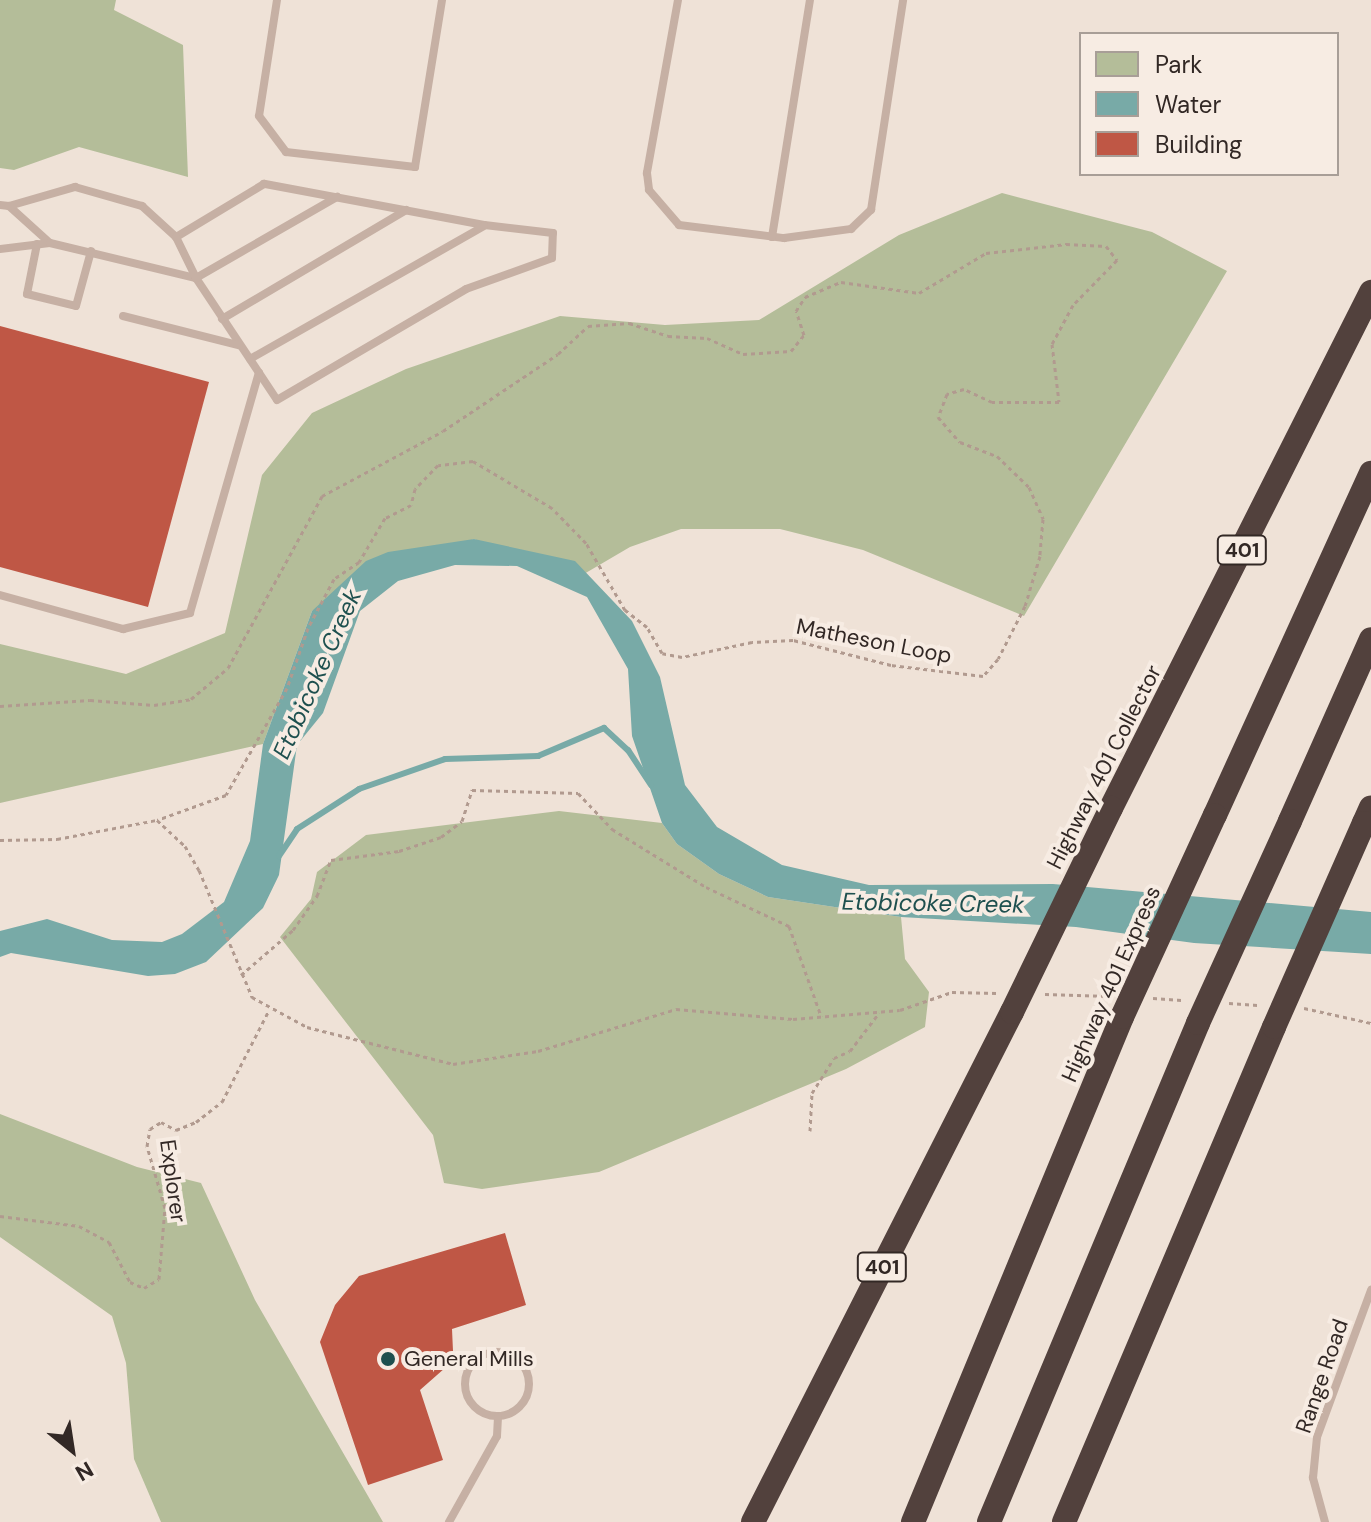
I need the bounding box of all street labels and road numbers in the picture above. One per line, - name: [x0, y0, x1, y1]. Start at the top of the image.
- road number: 401: [1216, 534, 1268, 566]
- street label: Matheson Loop: [794, 613, 954, 669]
- street label: Highway 401 Collector: [1041, 661, 1167, 873]
- street label: Highway 401 Express: [1056, 882, 1166, 1086]
- street label: Explorer: [154, 1138, 192, 1224]
- road number: 401: [856, 1251, 908, 1283]
- street label: Range Road: [1290, 1316, 1354, 1436]

